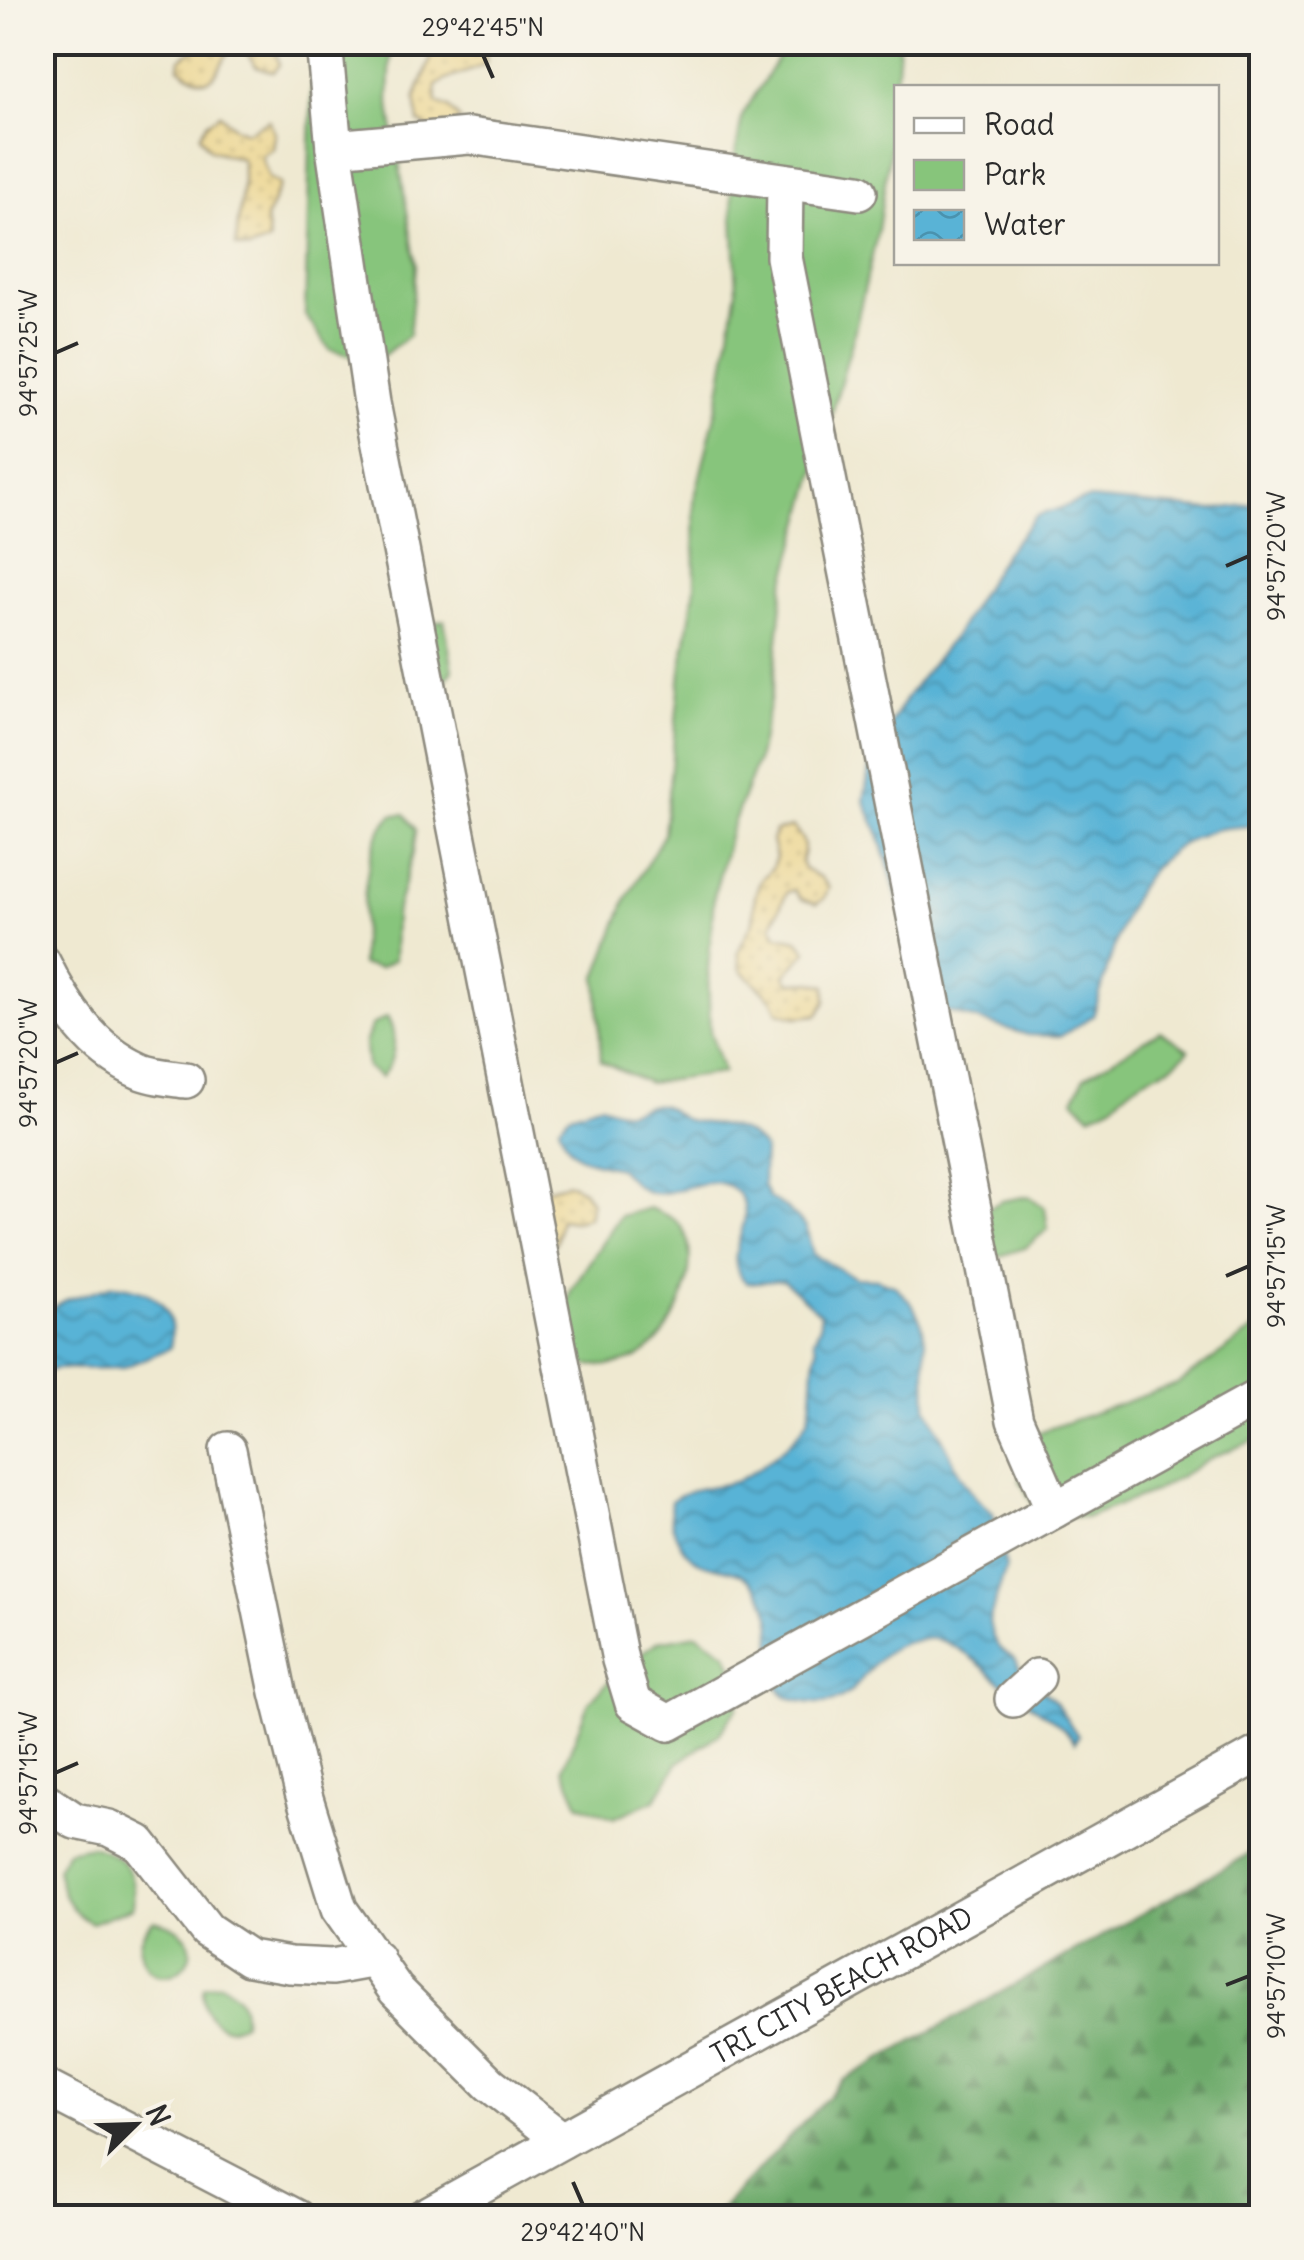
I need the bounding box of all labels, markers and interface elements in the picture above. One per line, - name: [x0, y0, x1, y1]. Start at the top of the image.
- text: 29°42'45"N: [422, 11, 544, 43]
- legend: [894, 85, 1219, 265]
- text: Road: [984, 105, 1054, 143]
- text: Park: [984, 155, 1046, 193]
- text: Water: [984, 205, 1066, 243]
- text: 94°57'25"W: [12, 289, 44, 417]
- text: 94°57'20"W: [1260, 491, 1292, 621]
- text: 94°57'20"W: [12, 998, 44, 1128]
- text: 94°57'15"W: [1260, 1204, 1292, 1328]
- text: 94°57'15"W: [12, 1711, 44, 1835]
- street label: TRI CITY BEACH ROAD: [705, 1898, 979, 2072]
- text: 94°57'10"W: [1260, 1913, 1292, 2039]
- north arrow: [85, 2075, 185, 2175]
- text: N: [138, 2099, 178, 2131]
- text: 29°42'40"N: [521, 2216, 645, 2248]

